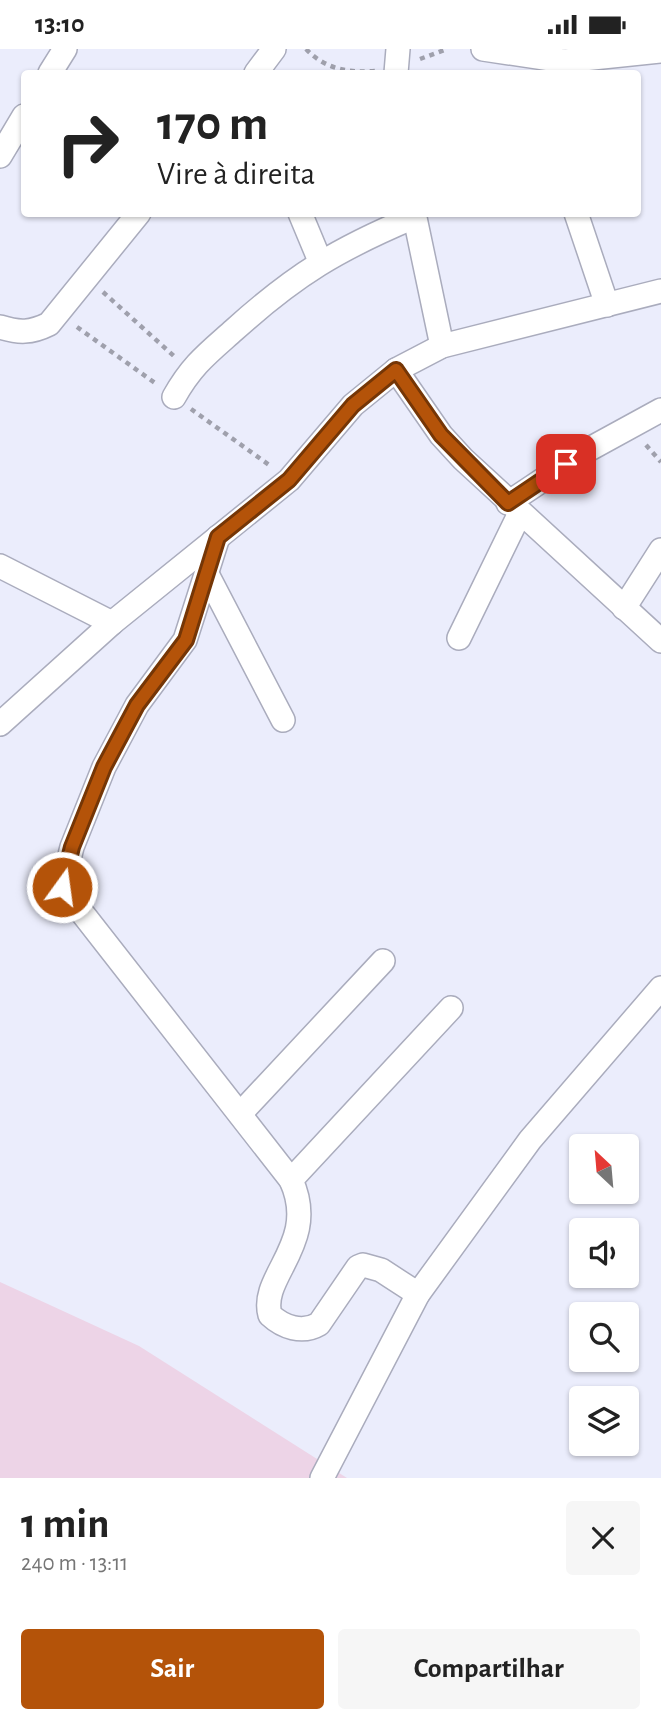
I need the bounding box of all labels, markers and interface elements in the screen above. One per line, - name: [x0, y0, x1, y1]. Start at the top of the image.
- text: 13:10: [35, 11, 84, 37]
- icon: right: [42, 98, 133, 189]
- text: 170 m: [157, 100, 268, 149]
- text: Vire à direita: [157, 158, 315, 190]
- pin: [536, 434, 596, 494]
- icon: arrive: [547, 445, 585, 483]
- position arrow: [25, 850, 99, 924]
- north arrow: [569, 1134, 639, 1204]
- map controls: [569, 1134, 639, 1456]
- button: sound: [569, 1218, 639, 1288]
- button: search: [569, 1302, 639, 1372]
- button: layers: [569, 1386, 639, 1456]
- button: close: [566, 1501, 640, 1575]
- text: 1 min: [21, 1503, 110, 1545]
- text: 240 m · 13:11: [21, 1552, 128, 1575]
- button: Sair: [21, 1629, 324, 1709]
- button: Compartilhar: [338, 1629, 640, 1709]

